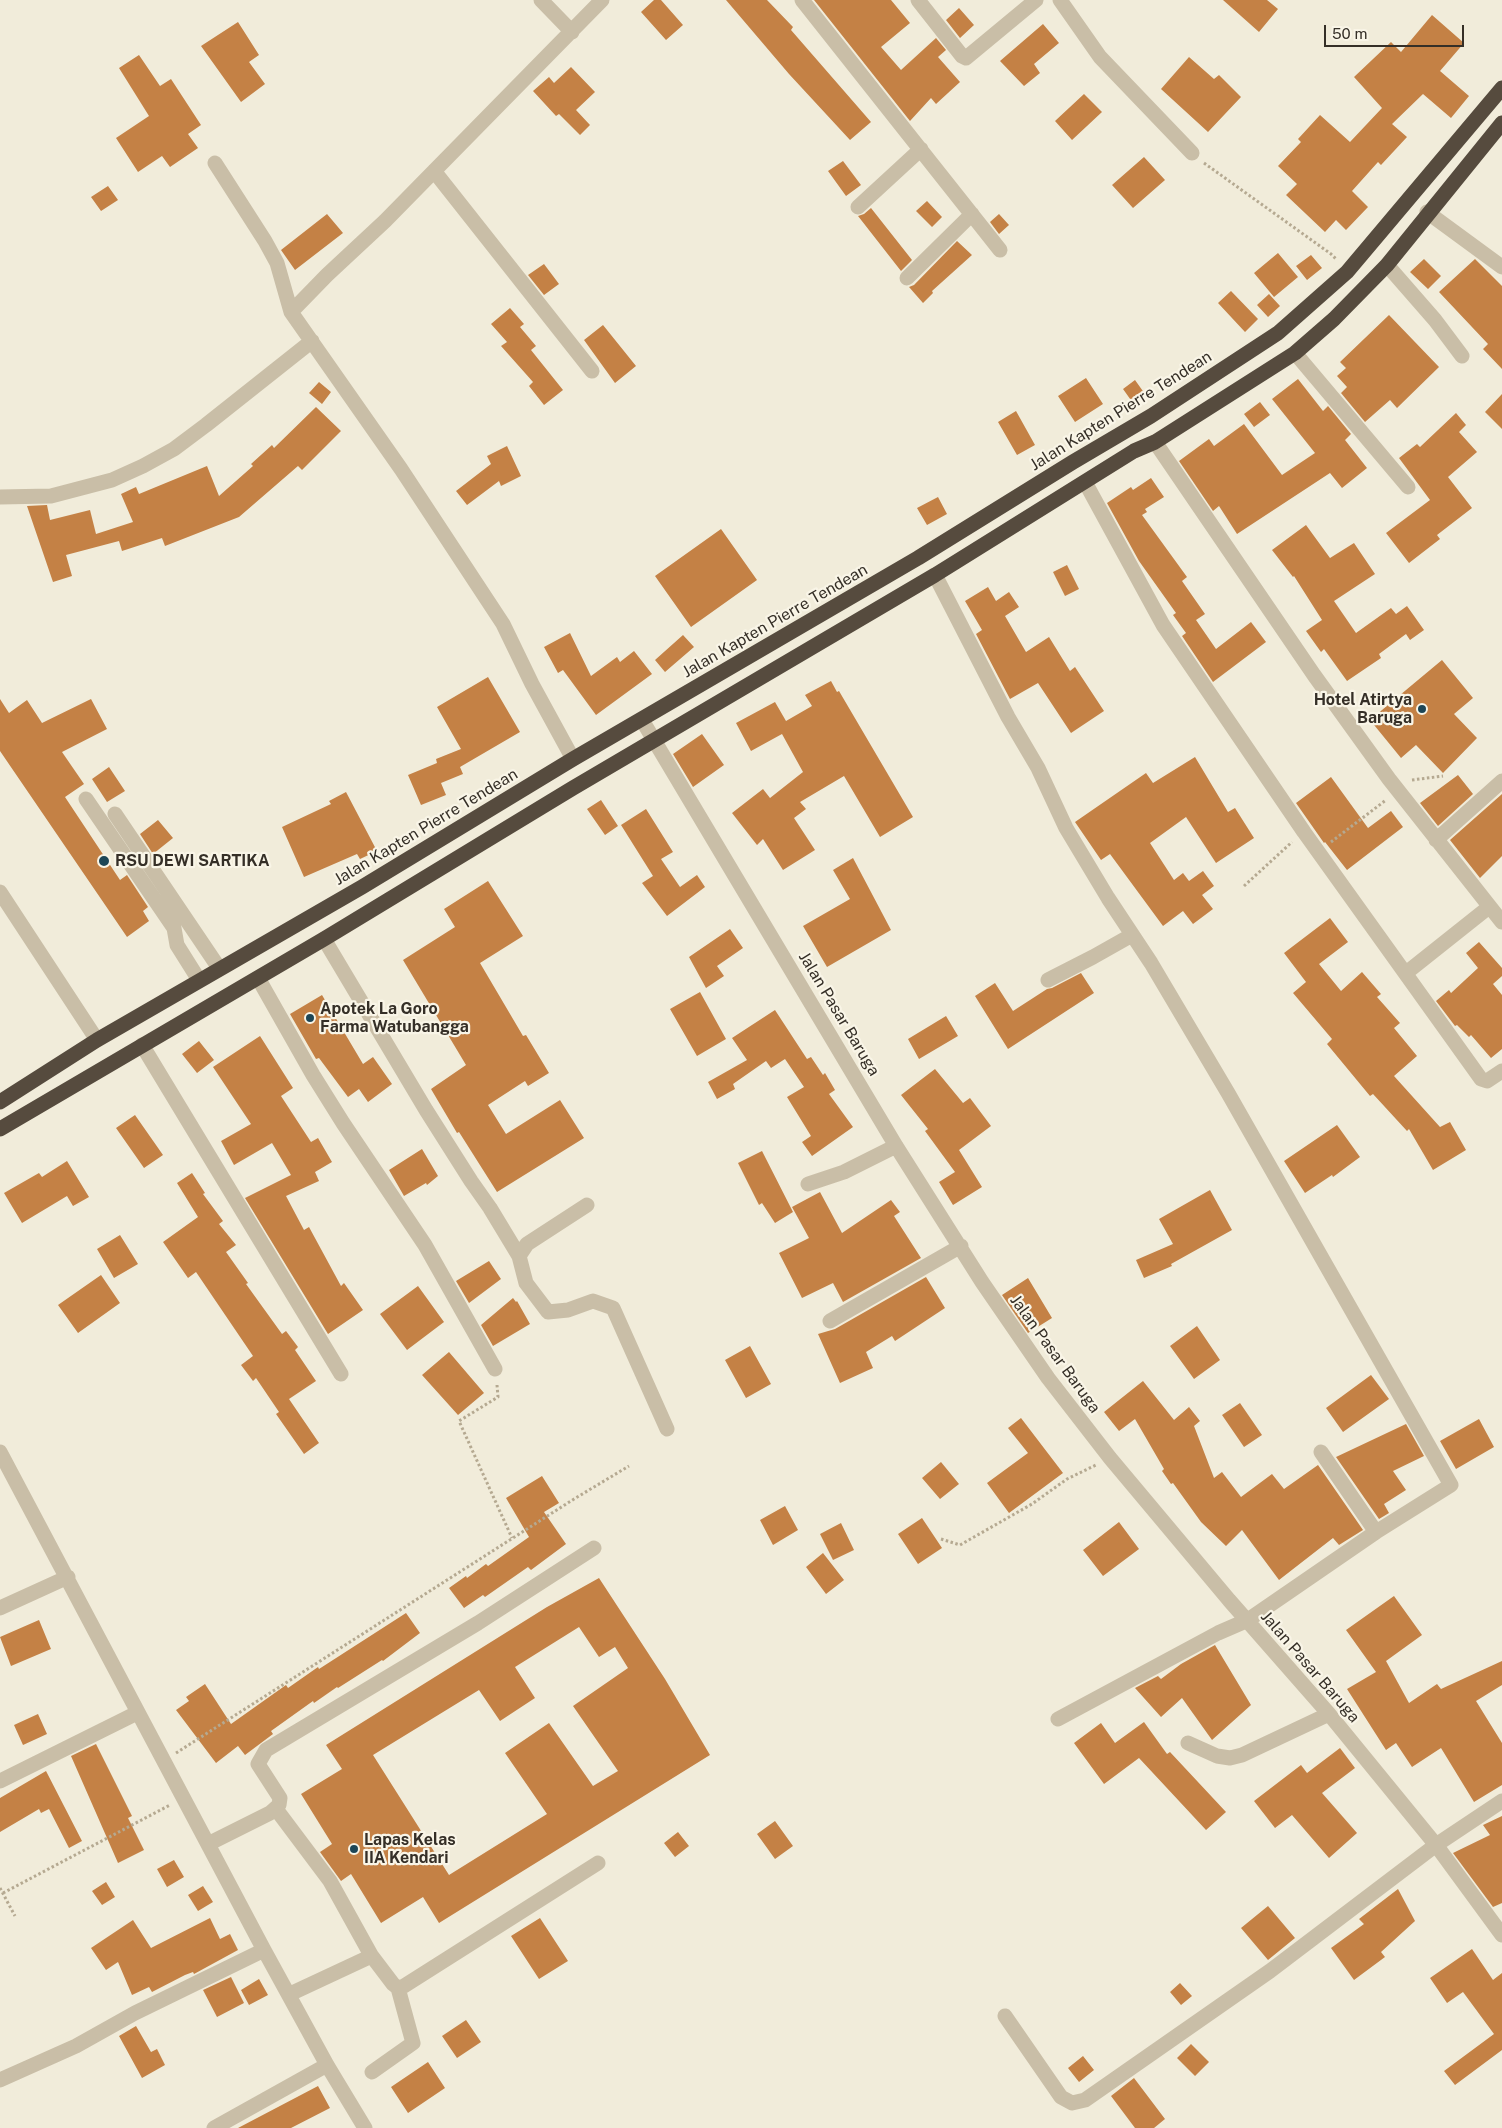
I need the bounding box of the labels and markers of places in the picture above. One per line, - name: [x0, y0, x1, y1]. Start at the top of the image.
- place label: Hotel Atirtya Baruga: [1314, 690, 1412, 728]
- marker: Hotel Atirtya Baruga: [1416, 703, 1428, 715]
- place label: RSU DEWI SARTIKA: [115, 851, 270, 871]
- marker: RSU DEWI SARTIKA: [97, 854, 111, 868]
- place label: Apotek La Goro Farma Watubangga: [320, 999, 469, 1037]
- marker: Apotek La Goro Farma Watubangga: [304, 1012, 316, 1024]
- place label: Lapas Kelas IIA Kendari: [364, 1830, 456, 1868]
- marker: Lapas Kelas IIA Kendari: [348, 1843, 360, 1855]

